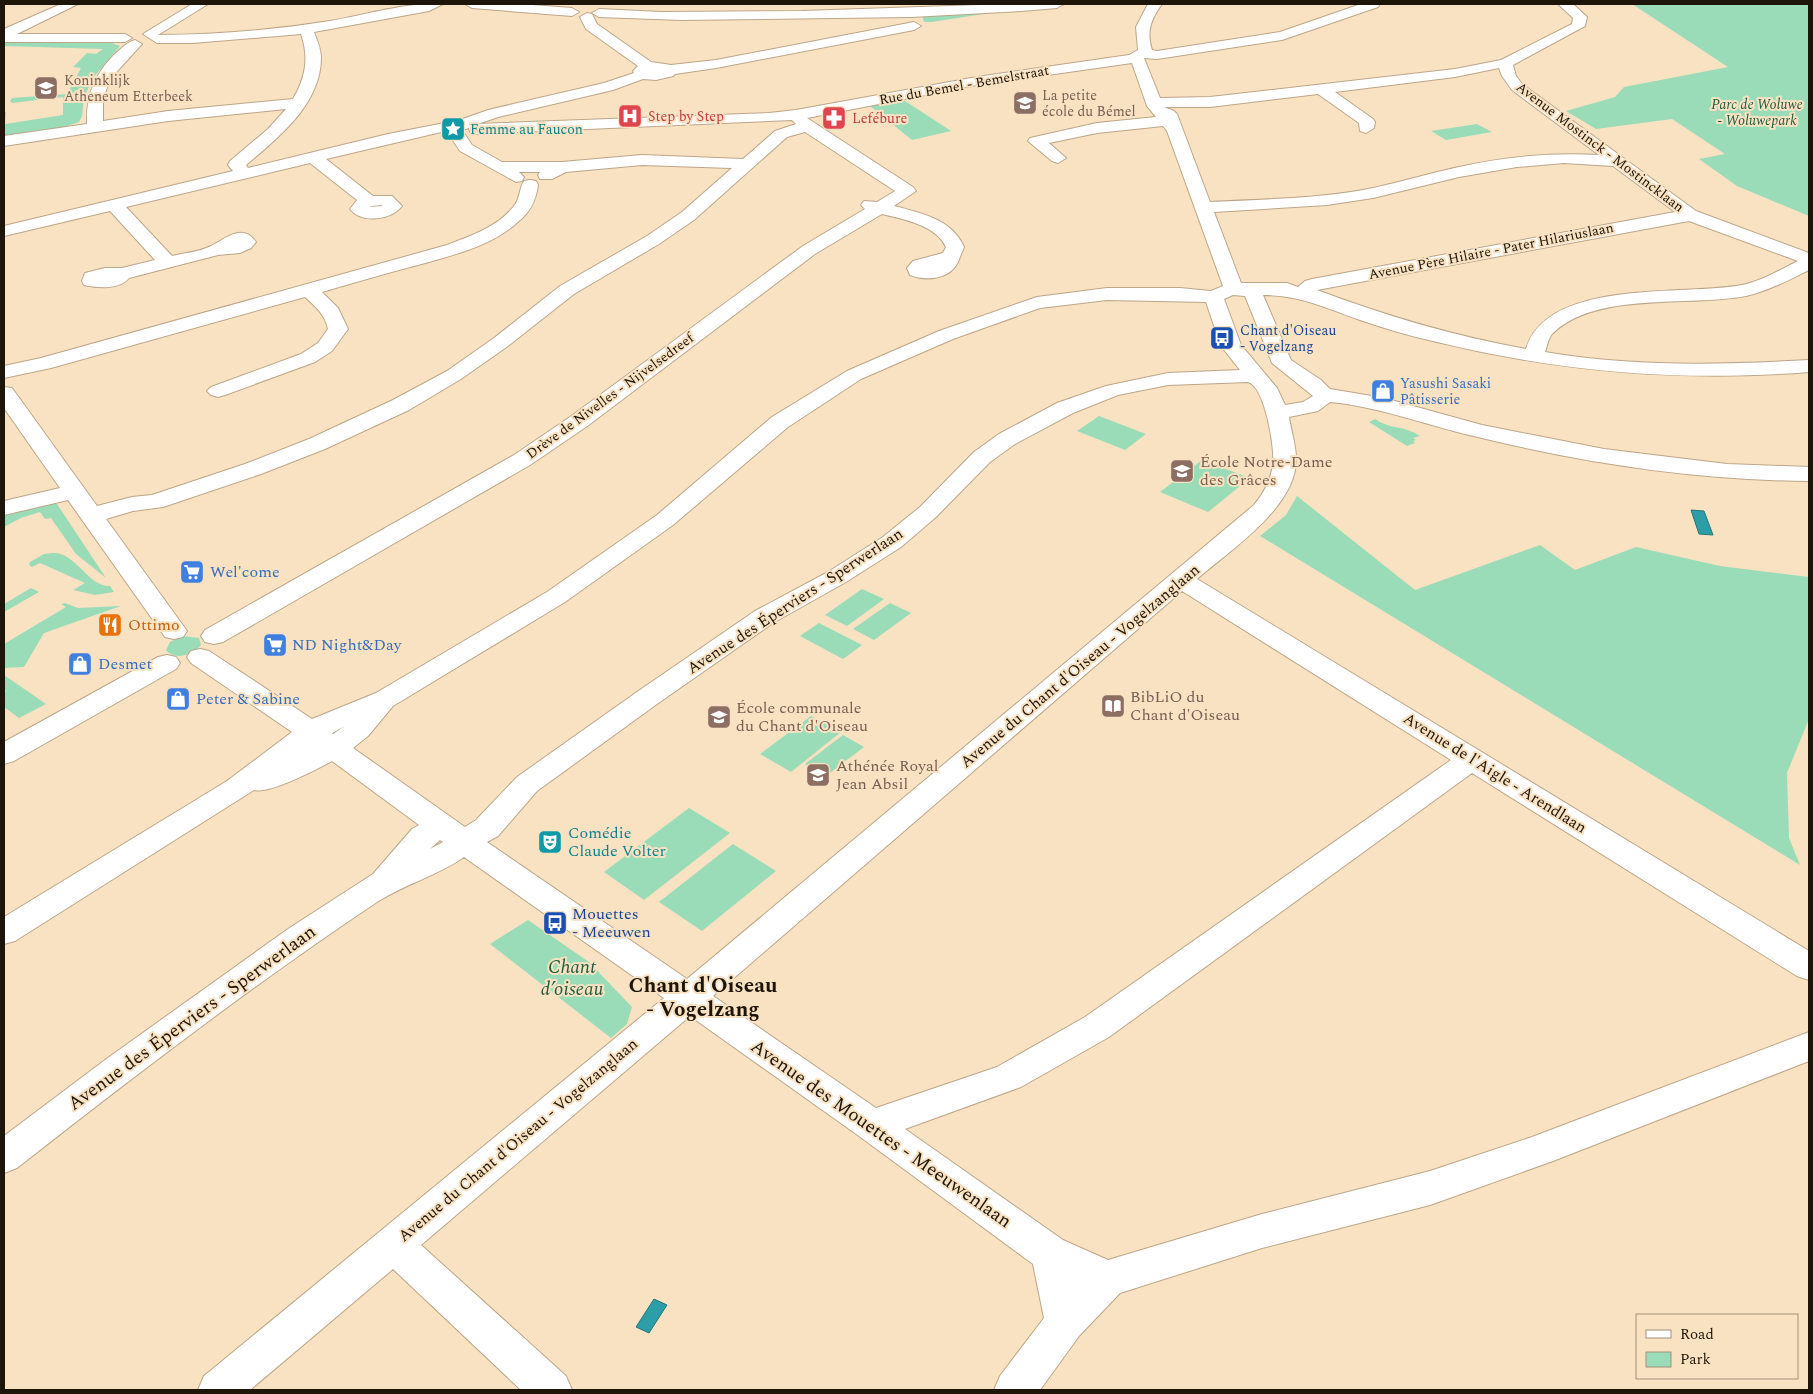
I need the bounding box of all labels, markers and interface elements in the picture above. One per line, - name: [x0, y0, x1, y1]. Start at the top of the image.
- street label: Rue du Bemel - Bemelstraat: [877, 60, 1051, 110]
- place label: Koninklijk Atheneum Etterbeek: [64, 70, 193, 107]
- school or university icon: Koninklijk Atheneum Etterbeek: [33, 75, 59, 101]
- street label: Avenue Mostinck - Mostincklaan: [1512, 77, 1688, 217]
- place label: La petite école du Bémel: [1042, 85, 1136, 122]
- school or university icon: La petite école du Bémel: [1012, 90, 1038, 116]
- park label: Parc de Woluwe - Woluwepark: [1711, 94, 1803, 131]
- hospital icon: Step by Step: [617, 103, 643, 129]
- pharmacy icon: Lefébure: [821, 105, 847, 131]
- place label: Step by Step: [648, 106, 724, 127]
- place label: Lefébure: [852, 108, 907, 129]
- place icon: Femme au Faucon: [440, 116, 466, 142]
- place label: Femme au Faucon: [470, 119, 583, 140]
- street label: Avenue Père Hilaire - Pater Hilariuslaan: [1367, 217, 1615, 285]
- place label: Chant d'Oiseau - Vogelzang: [1240, 320, 1336, 357]
- bus stop icon: Chant d'Oiseau - Vogelzang: [1209, 325, 1235, 351]
- street label: Drève de Nivelles - Nijvelsedreef: [522, 327, 699, 464]
- place label: Yasushi Sasaki Pâtisserie: [1400, 373, 1491, 410]
- shop icon: Yasushi Sasaki Pâtisserie: [1370, 378, 1396, 404]
- place label: École Notre-Dame des Grâces: [1200, 450, 1332, 492]
- school or university icon: École Notre-Dame des Grâces: [1169, 458, 1195, 484]
- street label: Avenue des Éperviers - Sperwerlaan: [682, 522, 908, 680]
- street label: Avenue du Chant d'Oiseau - Vogelzanglaan: [955, 558, 1205, 774]
- supermarket icon: Wel'come: [179, 559, 205, 585]
- place label: Wel'come: [210, 560, 280, 584]
- restaurant icon: Ottimo: [97, 612, 123, 638]
- place label: Ottimo: [128, 613, 180, 637]
- supermarket icon: ND Night&Day: [262, 632, 288, 658]
- place label: ND Night&Day: [292, 633, 403, 657]
- shop icon: Desmet: [67, 651, 93, 677]
- place label: Desmet: [98, 652, 153, 676]
- place label: BibLiO du Chant d'Oiseau: [1130, 685, 1240, 727]
- shop icon: Peter & Sabine: [165, 686, 191, 712]
- place label: Peter & Sabine: [196, 687, 300, 711]
- library icon: BibLiO du Chant d'Oiseau: [1100, 693, 1126, 719]
- place label: École communale du Chant d'Oiseau: [736, 696, 868, 738]
- school or university icon: École communale du Chant d'Oiseau: [706, 704, 732, 730]
- street label: Avenue de l'Aigle - Arendlaan: [1399, 707, 1591, 839]
- place label: Athénée Royal Jean Absil: [836, 754, 938, 796]
- school or university icon: Athénée Royal Jean Absil: [805, 762, 831, 788]
- place label: Comédie Claude Volter: [568, 821, 666, 863]
- theatre icon: Comédie Claude Volter: [537, 829, 563, 855]
- place label: Mouettes - Meeuwen: [572, 902, 651, 944]
- bus stop icon: Mouettes - Meeuwen: [542, 910, 568, 936]
- street label: Avenue des Éperviers - Sperwerlaan: [62, 918, 322, 1118]
- park label: Chant d’oiseau: [541, 953, 603, 1004]
- district label: Chant d'Oiseau - Vogelzang: [629, 970, 778, 1026]
- street label: Avenue du Chant d'Oiseau - Vogelzanglaan: [393, 1032, 643, 1248]
- street label: Avenue des Mouettes - Meeuwenlaan: [744, 1032, 1018, 1236]
- legend: [1636, 1314, 1798, 1379]
- text: Road: [1680, 1323, 1714, 1346]
- text: Park: [1680, 1348, 1711, 1371]

